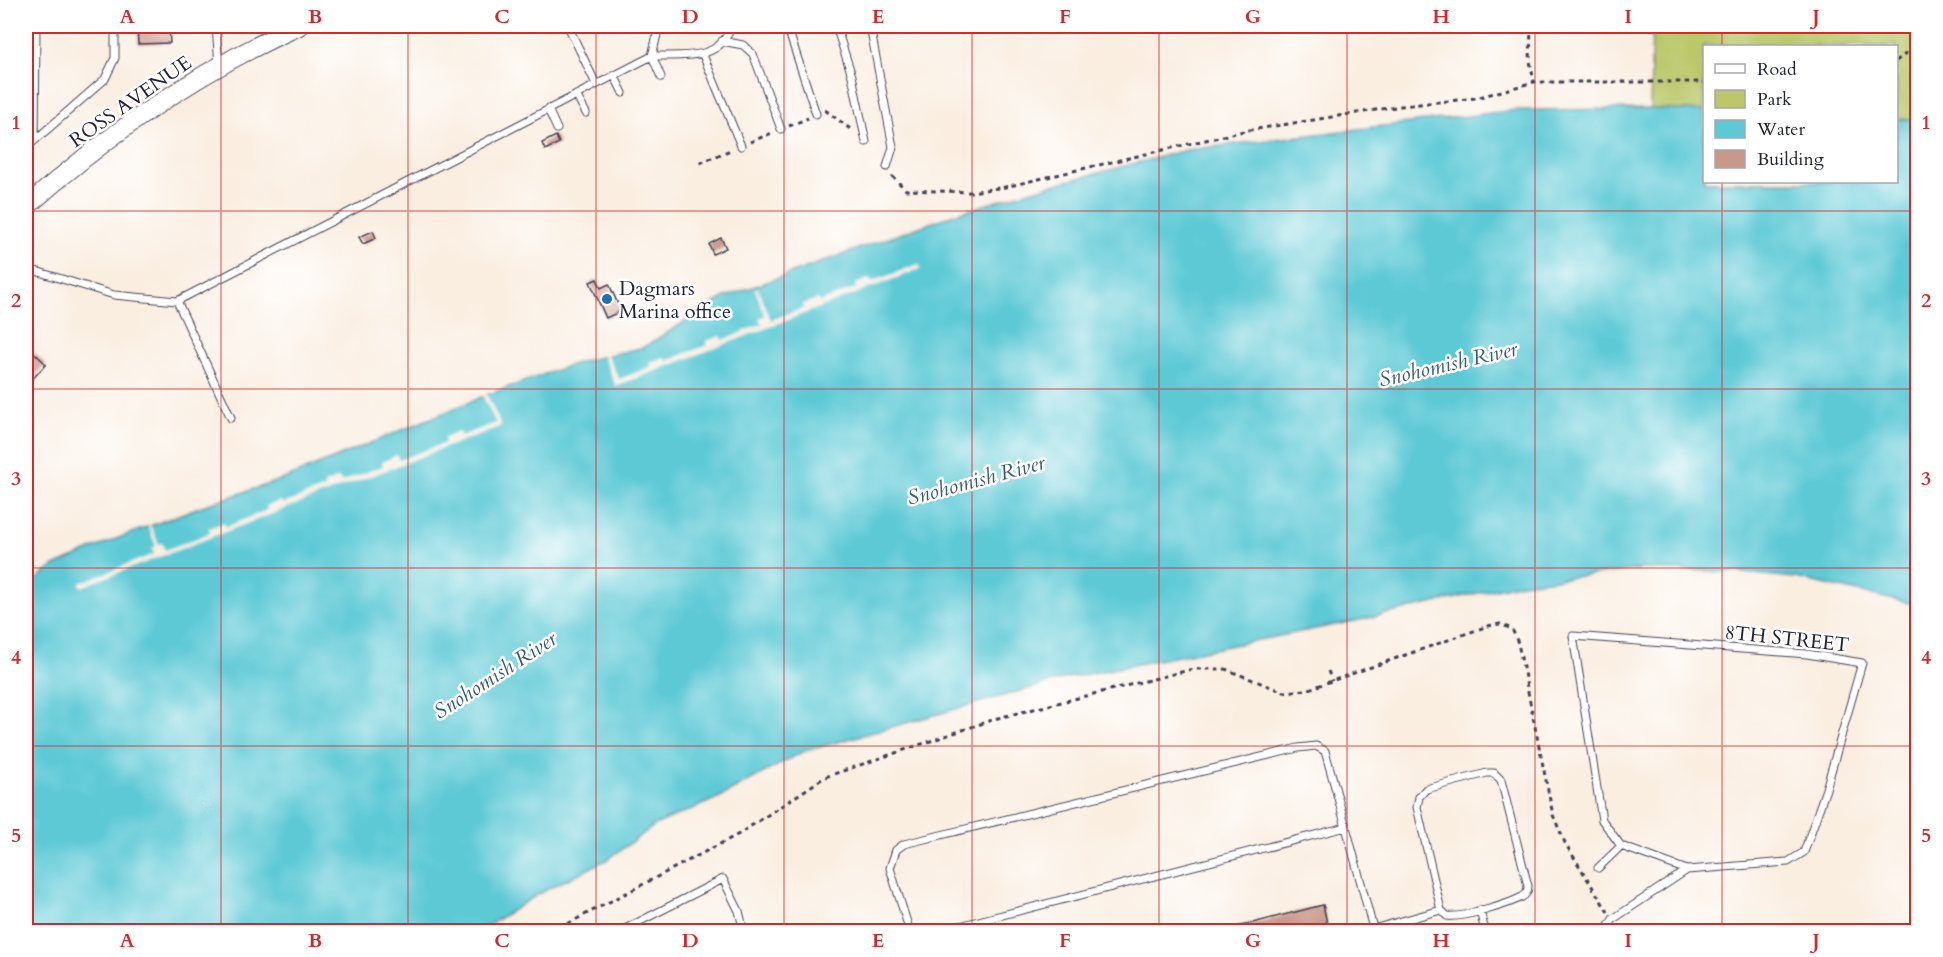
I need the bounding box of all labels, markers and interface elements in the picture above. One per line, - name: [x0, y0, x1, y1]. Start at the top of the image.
- text: A: [119, 3, 135, 30]
- text: B: [308, 3, 322, 30]
- text: C: [494, 3, 510, 30]
- text: D: [681, 3, 699, 30]
- text: E: [872, 3, 884, 30]
- text: F: [1059, 3, 1071, 30]
- text: G: [1245, 3, 1261, 30]
- text: H: [1432, 3, 1450, 30]
- text: I: [1624, 3, 1632, 30]
- text: J: [1809, 3, 1820, 30]
- legend: [1703, 45, 1898, 183]
- street label: ROSS AVENUE: [64, 49, 197, 154]
- text: Road: [1757, 57, 1797, 82]
- text: Park: [1757, 87, 1792, 112]
- text: 1: [11, 109, 21, 136]
- text: 1: [1921, 109, 1931, 136]
- text: Water: [1756, 117, 1806, 142]
- text: Building: [1757, 147, 1825, 172]
- place label: Dagmars Marina office: [619, 275, 731, 325]
- text: 2: [11, 287, 21, 314]
- text: 2: [1921, 287, 1931, 314]
- marker: Dagmars Marina office: [600, 292, 614, 306]
- water label: Snohomish River: [1376, 334, 1521, 395]
- water label: Snohomish River: [904, 448, 1049, 513]
- text: 3: [11, 465, 21, 492]
- text: 3: [1921, 465, 1931, 492]
- street label: 8TH STREET: [1723, 619, 1851, 658]
- water label: Snohomish River: [428, 624, 563, 726]
- text: 4: [11, 644, 21, 671]
- text: 4: [1921, 644, 1931, 671]
- text: 5: [11, 822, 21, 849]
- text: 5: [1921, 822, 1931, 849]
- text: A: [119, 927, 135, 954]
- text: B: [308, 927, 322, 954]
- text: C: [494, 927, 510, 954]
- text: D: [681, 927, 699, 954]
- text: E: [872, 927, 884, 954]
- text: F: [1059, 927, 1071, 954]
- text: G: [1245, 927, 1261, 954]
- text: H: [1432, 927, 1450, 954]
- text: I: [1624, 927, 1632, 954]
- text: J: [1809, 927, 1820, 954]

